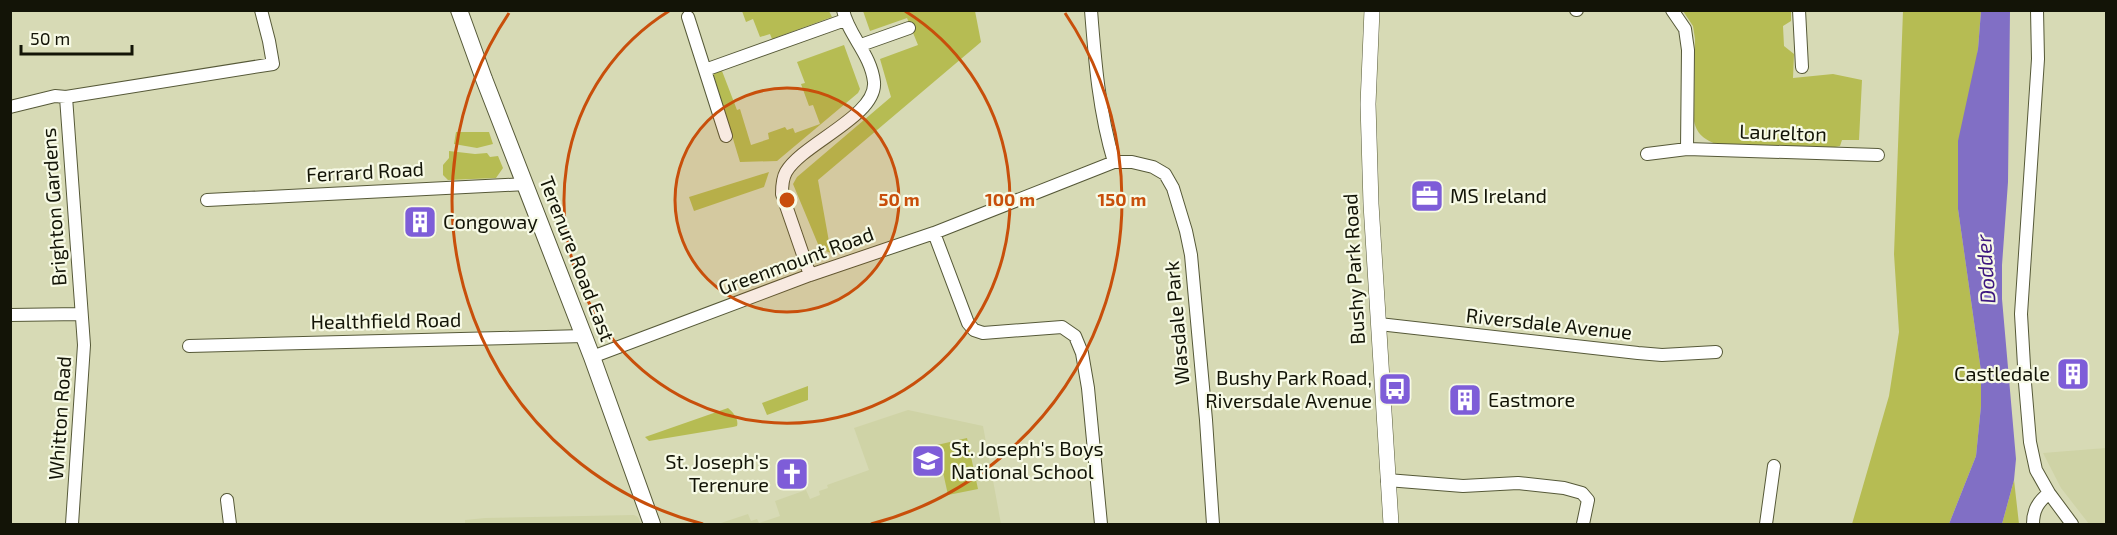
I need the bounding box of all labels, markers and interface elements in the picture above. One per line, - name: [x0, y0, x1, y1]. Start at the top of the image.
- scale bar: [21, 18, 132, 56]
- text: 50 m: [30, 27, 70, 49]
- street label: Laurelton: [1739, 118, 1827, 146]
- street label: Brighton Gardens: [36, 127, 71, 287]
- street label: Ferrard Road: [305, 156, 425, 186]
- street label: Terenure Road East: [535, 173, 621, 345]
- office icon: MS Ireland: [1409, 178, 1445, 214]
- place label: MS Ireland: [1450, 183, 1547, 207]
- text: 50 m: [878, 188, 920, 210]
- text: 100 m: [985, 188, 1035, 210]
- text: 150 m: [1098, 188, 1146, 210]
- centre of rings: [777, 190, 797, 210]
- street label: Bushy Park Road: [1337, 193, 1369, 345]
- building icon: Congoway: [402, 204, 438, 240]
- place label: Congoway: [443, 209, 538, 233]
- street label: Greenmount Road: [715, 221, 877, 299]
- water label: Dodder: [1970, 233, 1999, 305]
- street label: Wasdale Park: [1159, 260, 1193, 386]
- street label: Riversdale Avenue: [1465, 302, 1633, 344]
- street label: Healthfield Road: [310, 307, 462, 333]
- street label: Whitton Road: [43, 355, 75, 481]
- building icon: Castledale: [2055, 356, 2091, 392]
- place label: Castledale: [1954, 361, 2050, 385]
- place label: Bushy Park Road, Riversdale Avenue: [1205, 365, 1372, 412]
- bus stop icon: Bushy Park Road, Riversdale Avenue: [1377, 371, 1413, 407]
- building icon: Eastmore: [1447, 382, 1483, 418]
- place label: Eastmore: [1488, 387, 1575, 411]
- place label: St. Joseph's Boys National School: [951, 436, 1104, 483]
- school or university icon: St. Joseph's Boys National School: [910, 443, 946, 479]
- place label: St. Joseph's Terenure: [665, 449, 769, 496]
- church icon: St. Joseph's Terenure: [774, 456, 810, 492]

